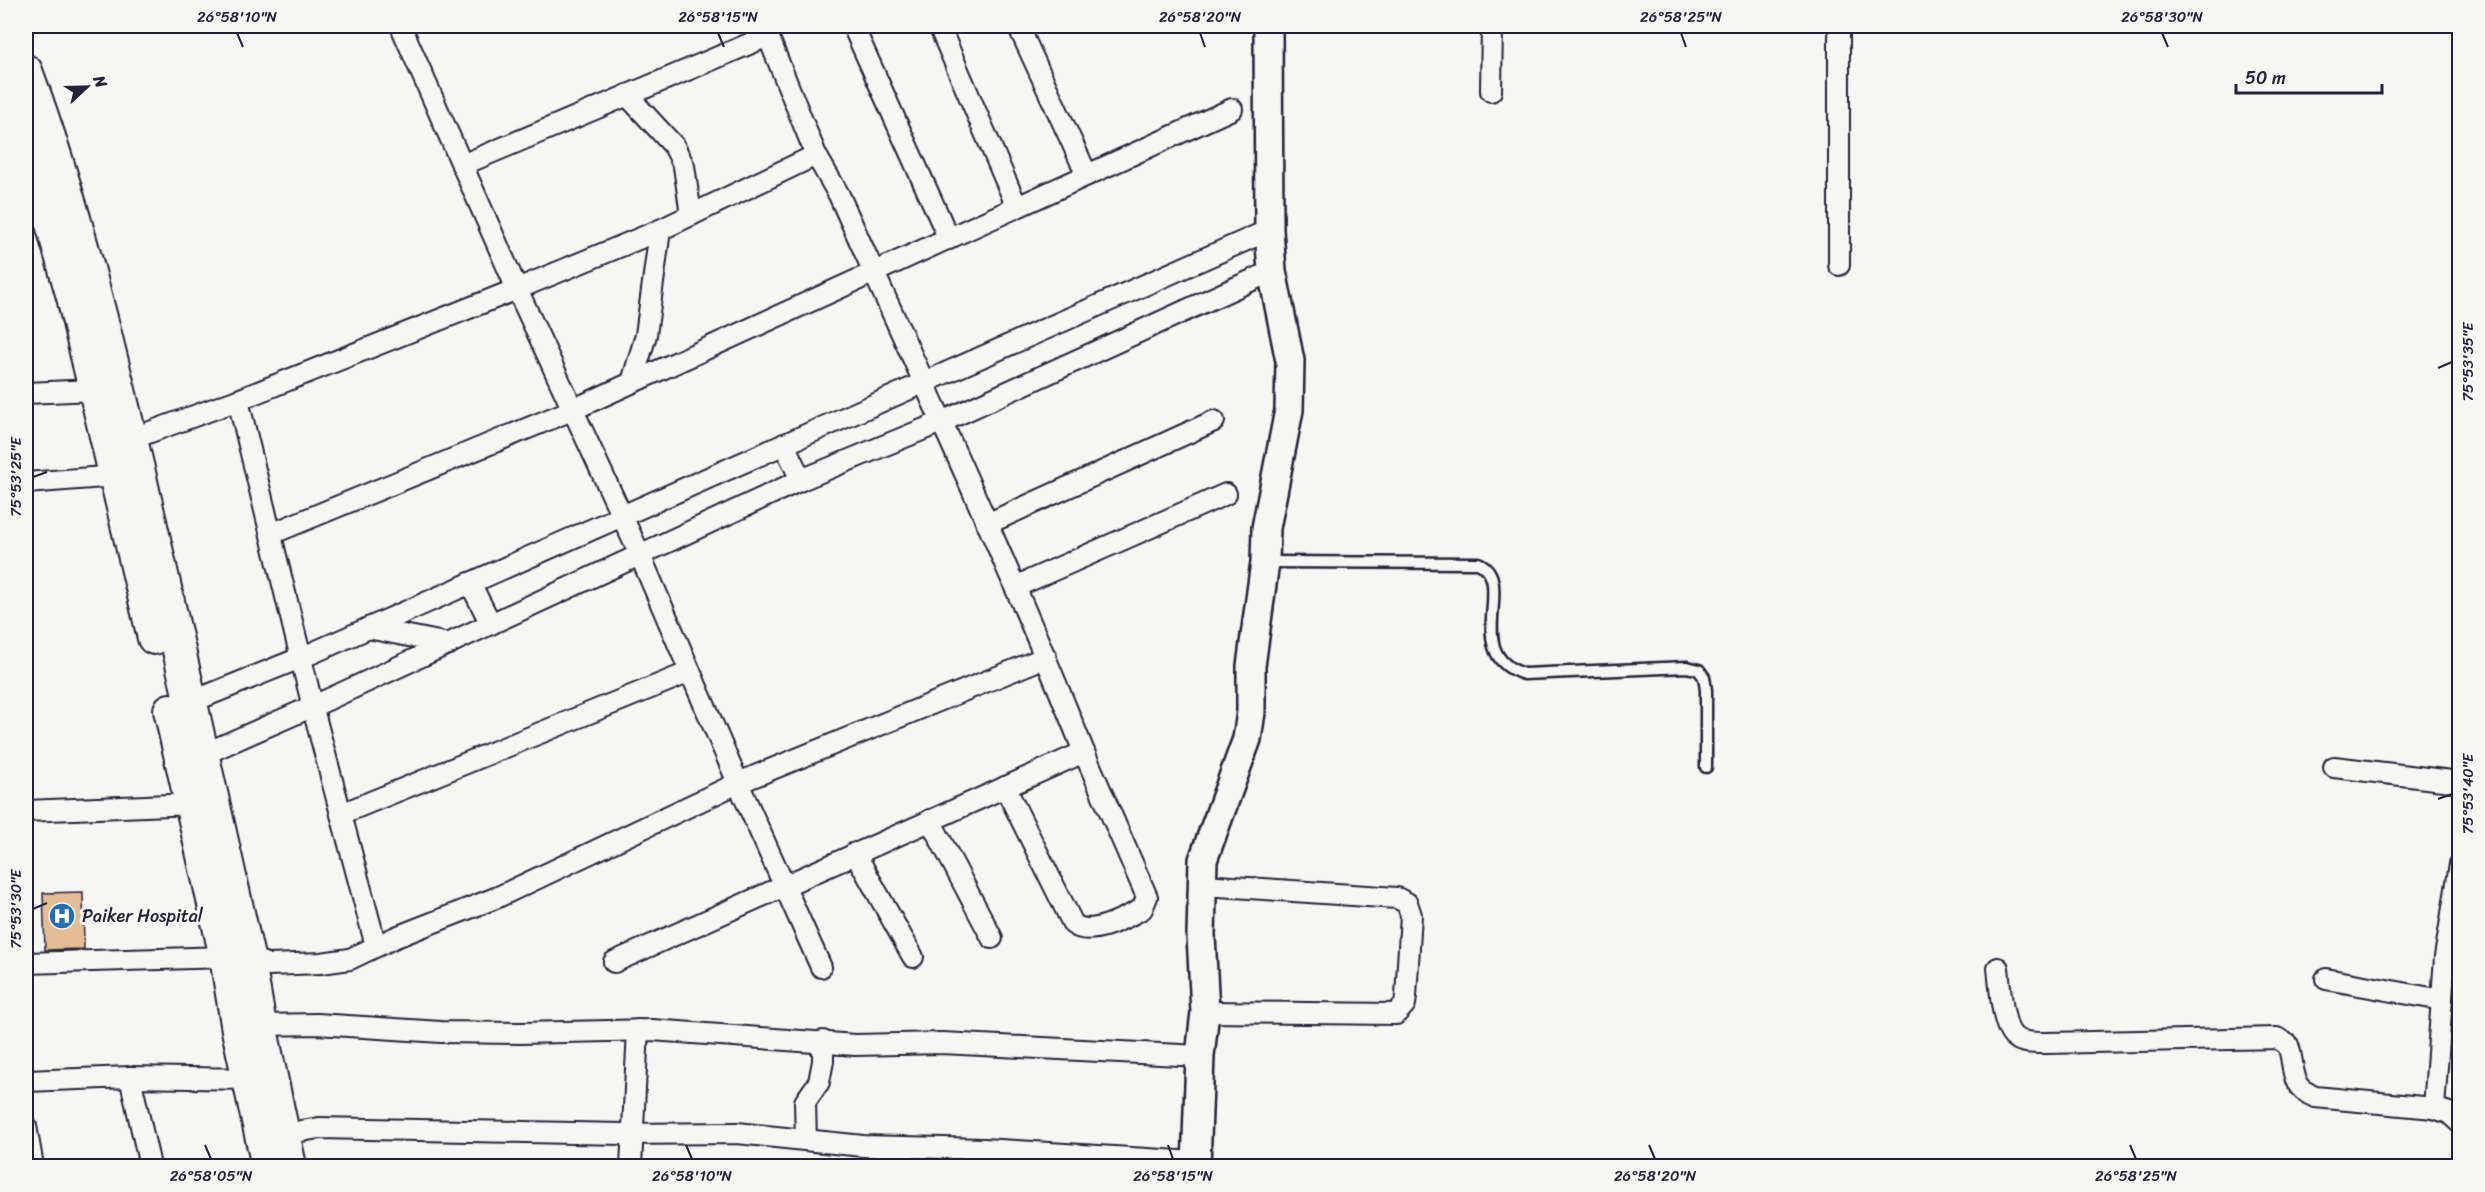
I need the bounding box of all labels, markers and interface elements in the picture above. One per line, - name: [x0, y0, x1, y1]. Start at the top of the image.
- text: 26°58'10"N: [197, 4, 278, 30]
- text: 26°58'15"N: [678, 4, 758, 30]
- text: 26°58'20"N: [1159, 4, 1242, 30]
- text: 26°58'25"N: [1640, 4, 1723, 30]
- text: 26°58'30"N: [2121, 4, 2203, 30]
- north arrow: [57, 57, 117, 117]
- scale bar: [2236, 57, 2382, 95]
- text: 50 m: [2245, 62, 2286, 94]
- text: N: [85, 70, 116, 93]
- text: 75°53'35"E: [2455, 321, 2481, 402]
- text: 75°53'25"E: [3, 436, 29, 517]
- text: 75°53'40"E: [2455, 752, 2481, 834]
- text: 75°53'30"E: [3, 868, 29, 949]
- place label: Paiker Hospital: [82, 900, 204, 932]
- hospital icon: Paiker Hospital: [47, 901, 77, 931]
- text: 26°58'05"N: [170, 1163, 253, 1189]
- text: 26°58'10"N: [652, 1163, 733, 1189]
- text: 26°58'15"N: [1133, 1163, 1213, 1189]
- text: 26°58'20"N: [1614, 1163, 1697, 1189]
- text: 26°58'25"N: [2095, 1163, 2178, 1189]

